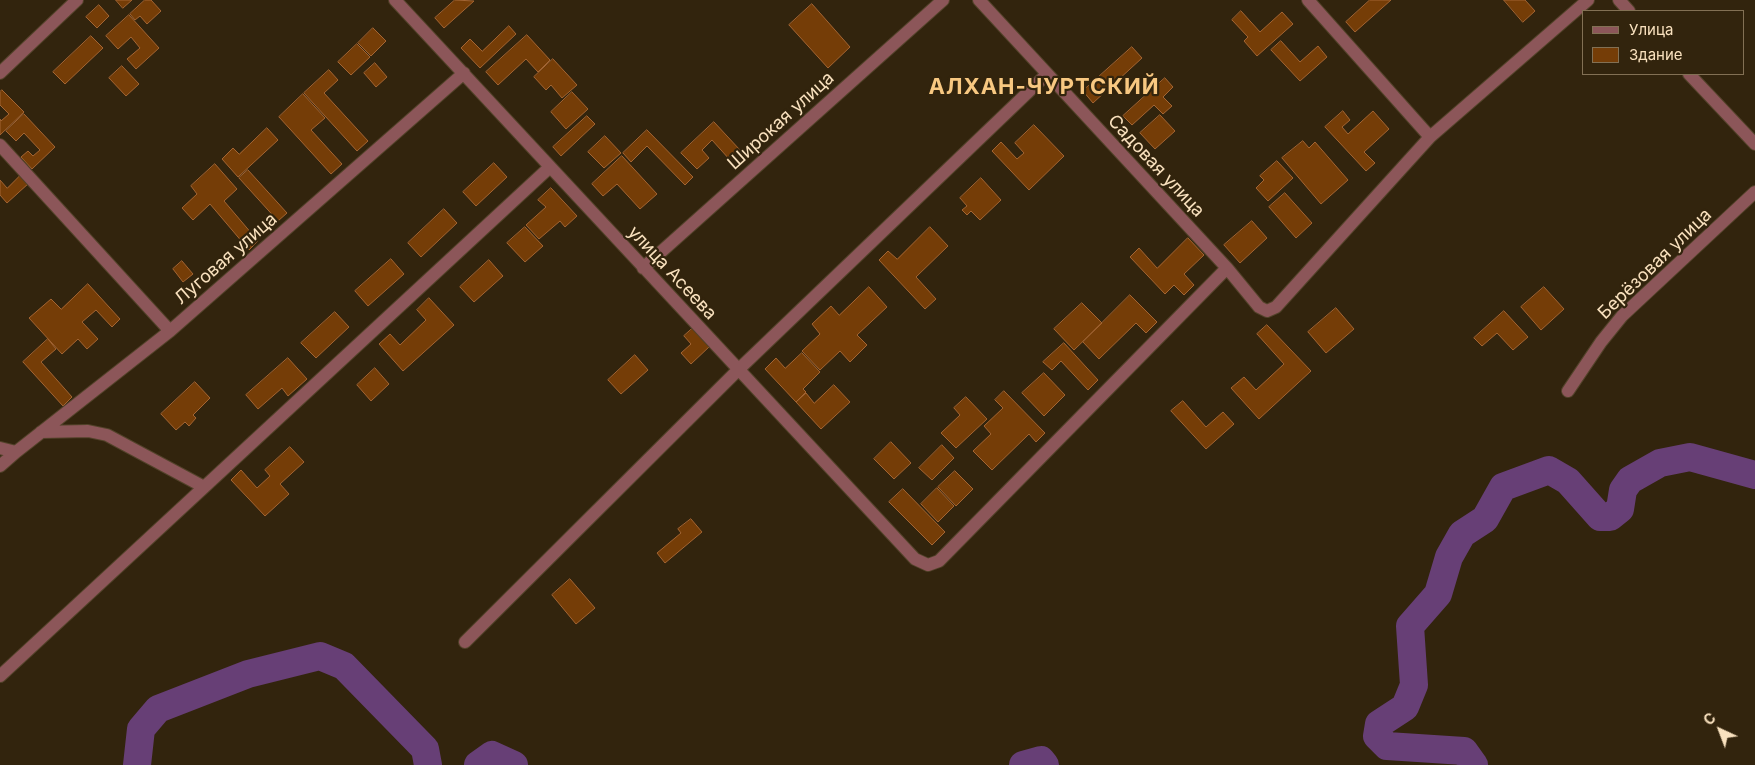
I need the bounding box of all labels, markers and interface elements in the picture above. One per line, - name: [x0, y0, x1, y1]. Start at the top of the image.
- legend: [1582, 10, 1745, 75]
- text: Улица: [1629, 20, 1673, 39]
- text: Здание: [1629, 45, 1683, 64]
- street label: Широкая улица: [723, 68, 839, 174]
- district label: АЛХАН-ЧУРТСКИЙ: [927, 74, 1161, 100]
- street label: Садовая улица: [1103, 110, 1209, 222]
- street label: Берёзовая улица: [1594, 204, 1716, 324]
- street label: Луговая улица: [170, 209, 282, 309]
- street label: улица Асеева: [623, 222, 721, 324]
- north arrow: [1695, 705, 1745, 755]
- text: С: [1700, 709, 1719, 728]

